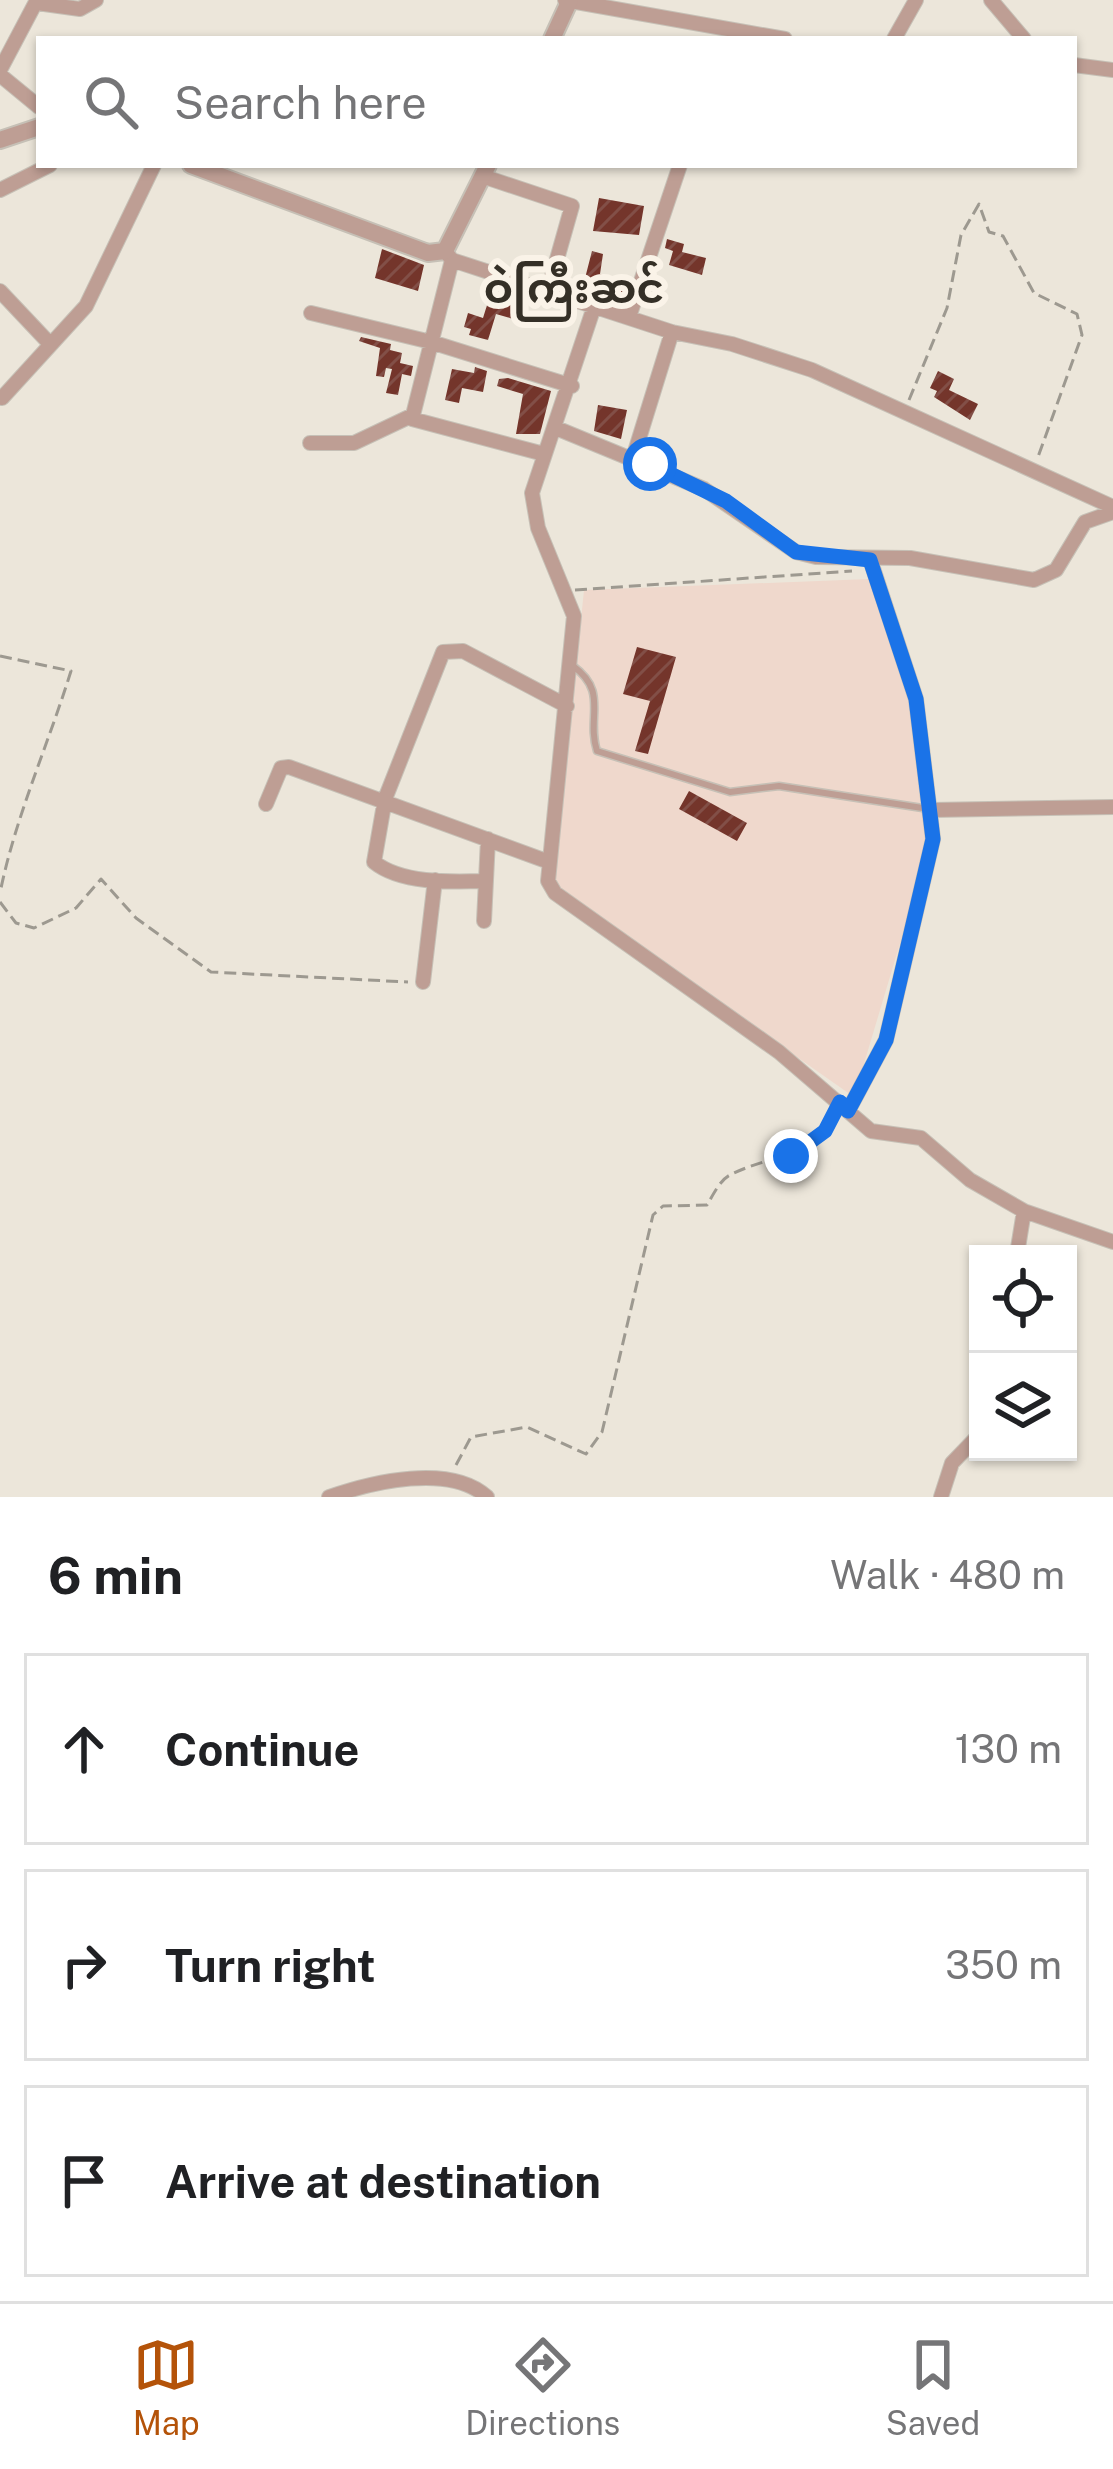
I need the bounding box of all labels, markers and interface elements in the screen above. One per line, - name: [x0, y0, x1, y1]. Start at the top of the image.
- search box: [36, 36, 1077, 168]
- icon: search: [78, 69, 144, 135]
- text: Search here: [174, 76, 427, 129]
- district label: ဝဲကြီးဆင်: [484, 261, 664, 322]
- route start: [623, 437, 677, 491]
- route end: [764, 1129, 818, 1183]
- map controls: [969, 1245, 1077, 1461]
- button: locate: [969, 1245, 1077, 1353]
- button: layers: [969, 1353, 1077, 1461]
- text: 6 min: [48, 1546, 183, 1605]
- text: Walk · 480 m: [830, 1552, 1065, 1598]
- icon: ahead: [51, 1716, 117, 1782]
- text: Continue: [165, 1723, 359, 1776]
- text: 130 m: [955, 1726, 1062, 1772]
- icon: right: [51, 1932, 117, 1998]
- text: Turn right: [165, 1939, 376, 1992]
- text: 350 m: [945, 1942, 1062, 1988]
- icon: arrive: [51, 2148, 117, 2214]
- text: Arrive at destination: [165, 2155, 601, 2208]
- tab: Map: [133, 2332, 200, 2442]
- tab: Directions: [465, 2332, 620, 2442]
- tab: Saved: [886, 2332, 980, 2442]

